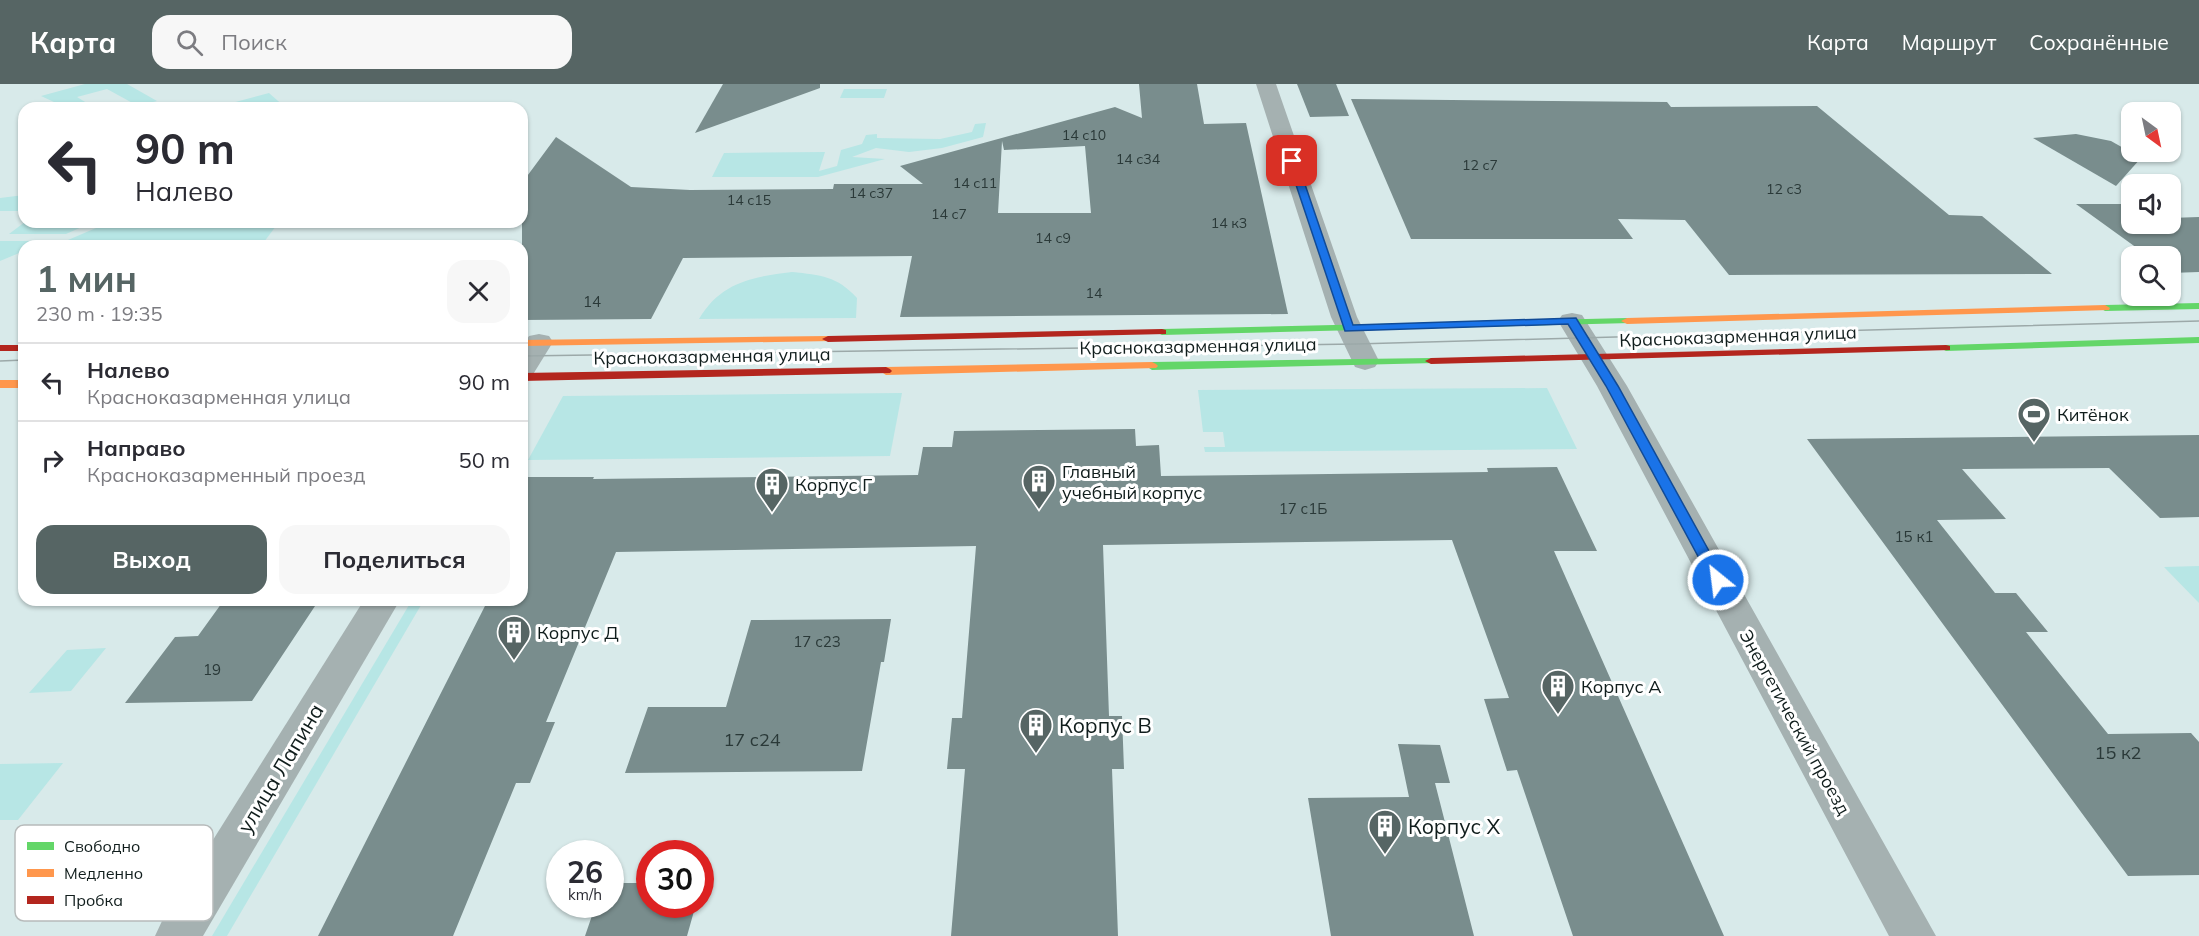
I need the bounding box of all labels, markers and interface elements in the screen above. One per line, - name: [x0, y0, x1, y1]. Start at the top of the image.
- search box: [152, 15, 572, 69]
- text: Карта: [30, 25, 116, 60]
- icon: search: [173, 26, 206, 59]
- text: Поиск: [221, 28, 287, 56]
- text: Карта: [1807, 29, 1869, 55]
- text: Маршрут: [1902, 29, 1996, 55]
- text: Сохранённые: [2029, 29, 2169, 55]
- north arrow: [2121, 102, 2181, 162]
- map controls: [2121, 102, 2181, 306]
- text: 90 m: [135, 122, 235, 175]
- icon: left: [36, 126, 114, 204]
- house number: 14 с10: [1062, 126, 1106, 144]
- pin: [1266, 135, 1317, 186]
- icon: arrive: [1275, 144, 1308, 177]
- house number: 14 с34: [1116, 150, 1161, 168]
- house number: 12 с7: [1462, 156, 1498, 174]
- text: Налево: [135, 174, 234, 208]
- house number: 14 с11: [953, 174, 997, 192]
- button: sound: [2121, 174, 2181, 234]
- house number: 12 с3: [1766, 180, 1802, 198]
- house number: 14 с37: [849, 184, 893, 202]
- house number: 14 с15: [727, 191, 771, 209]
- house number: 14 с7: [931, 205, 967, 223]
- house number: 14 к3: [1211, 214, 1247, 232]
- house number: 14 с9: [1035, 229, 1071, 247]
- button: search: [2121, 246, 2181, 306]
- text: 1 мин: [36, 256, 137, 301]
- button: close: [447, 260, 510, 323]
- house number: 14: [1086, 284, 1103, 302]
- house number: 14: [583, 292, 601, 311]
- text: 230 m · 19:35: [36, 301, 162, 326]
- street label: Красноказарменная улица: [1619, 320, 1857, 352]
- street label: Красноказарменная улица: [1079, 332, 1317, 360]
- street label: Красноказарменная улица: [593, 342, 831, 370]
- text: Налево: [87, 356, 170, 384]
- icon: left: [36, 366, 69, 399]
- text: 90 m: [459, 368, 510, 396]
- text: Красноказарменная улица: [87, 384, 351, 409]
- sports icon: Китёнок: [2016, 396, 2052, 443]
- place label: Китёнок: [2057, 403, 2129, 426]
- text: Направо: [87, 434, 185, 462]
- icon: right: [36, 444, 69, 477]
- text: 50 m: [459, 446, 510, 474]
- place label: Главный учебный корпус: [1062, 460, 1202, 504]
- text: Красноказарменный проезд: [87, 462, 366, 487]
- building icon: Главный учебный корпус: [1021, 463, 1057, 510]
- building icon: Корпус Г: [754, 466, 790, 513]
- place label: Корпус Г: [795, 473, 872, 496]
- house number: 17 с1Б: [1279, 499, 1327, 518]
- button: Выход: [36, 525, 267, 594]
- button: Поделиться: [279, 525, 510, 594]
- house number: 15 к1: [1895, 527, 1934, 546]
- position arrow: [1686, 548, 1750, 612]
- building icon: Корпус Д: [496, 614, 532, 661]
- place label: Корпус Д: [537, 621, 619, 644]
- street label: Энергетический проезд: [1734, 625, 1856, 819]
- house number: 17 с23: [793, 632, 841, 651]
- house number: 19: [203, 660, 221, 679]
- building icon: Корпус А: [1540, 668, 1576, 715]
- place label: Корпус А: [1581, 675, 1662, 698]
- street label: улица Лапина: [231, 699, 329, 837]
- building icon: Корпус В: [1018, 707, 1054, 754]
- place label: Корпус В: [1059, 712, 1152, 738]
- house number: 17 с24: [724, 728, 781, 751]
- house number: 15 к2: [2095, 741, 2141, 764]
- building icon: Корпус Х: [1367, 808, 1403, 855]
- place label: Корпус Х: [1408, 813, 1500, 839]
- legend: [15, 825, 213, 921]
- text: Свободно: [64, 836, 140, 856]
- speed limit sign: 30: [636, 840, 714, 918]
- text: 26: [567, 853, 603, 891]
- text: Медленно: [64, 863, 143, 883]
- text: km/h: [568, 885, 602, 904]
- text: Пробка: [64, 890, 123, 910]

